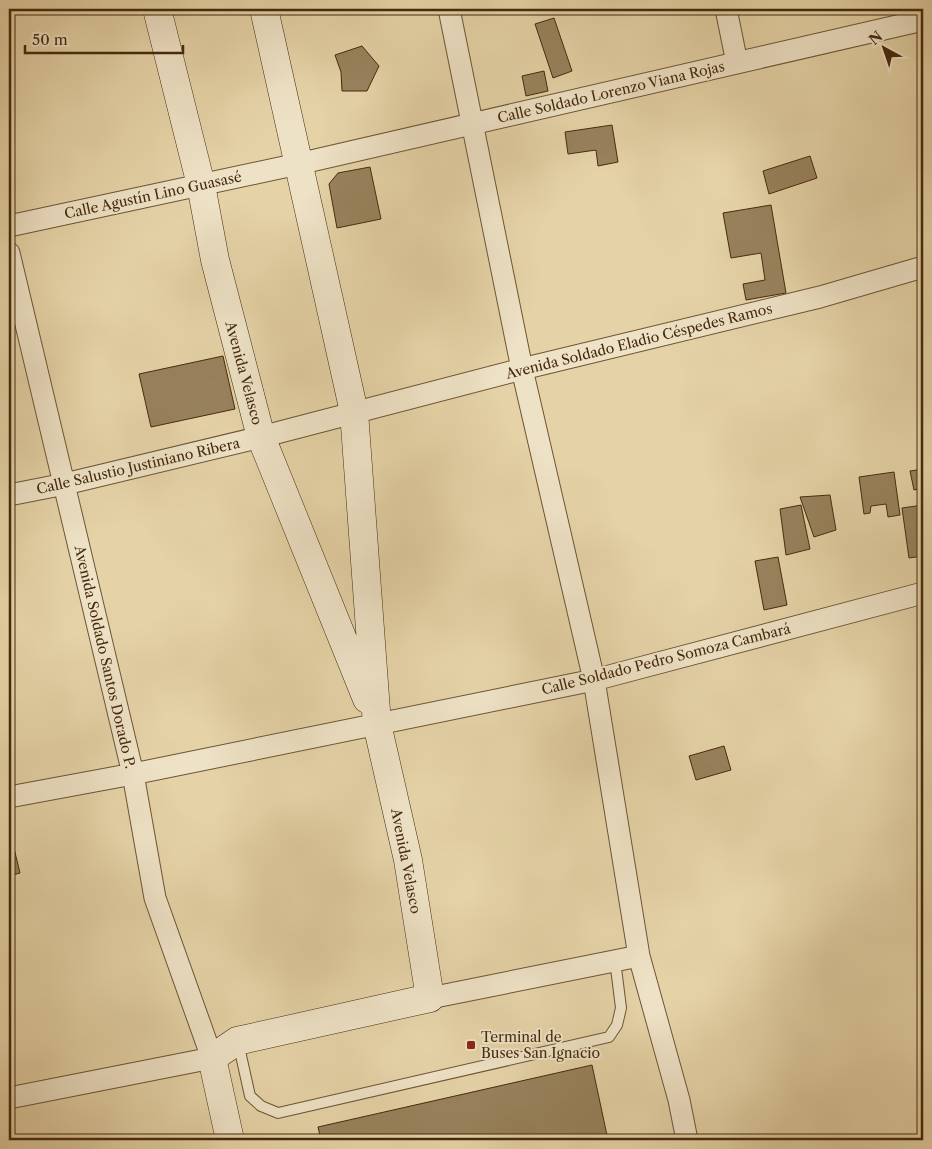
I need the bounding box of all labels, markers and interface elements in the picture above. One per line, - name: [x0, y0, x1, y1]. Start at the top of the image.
- scale bar: [25, 22, 182, 54]
- north arrow: [860, 22, 910, 72]
- text: N: [865, 27, 886, 49]
- text: 50 m: [32, 30, 68, 49]
- street label: Calle Soldado Lorenzo Viana Rojas: [496, 57, 726, 127]
- street label: Calle Agustín Lino Guasasé: [63, 167, 243, 223]
- street label: Avenida Soldado Eladio Céspedes Ramos: [503, 299, 774, 383]
- street label: Avenida Velasco: [221, 318, 267, 427]
- street label: Calle Salustio Justiniano Ribera: [35, 434, 242, 498]
- street label: Avenida Soldado Santos Dorado P.: [70, 543, 139, 770]
- street label: Calle Soldado Pedro Somoza Cambará: [540, 619, 793, 699]
- street label: Avenida Velasco: [387, 806, 425, 915]
- place label: Terminal de Buses San Ignacio: [481, 1028, 600, 1062]
- marker: Terminal de Buses San Ignacio: [465, 1039, 477, 1051]

